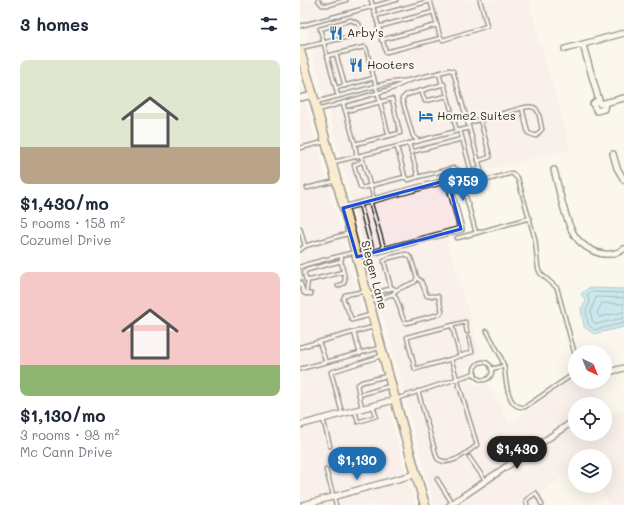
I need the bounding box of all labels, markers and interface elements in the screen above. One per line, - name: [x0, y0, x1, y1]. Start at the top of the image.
- text: 3 homes: [20, 13, 89, 35]
- icon: filters: [258, 13, 280, 35]
- place label: Arby's: [347, 24, 384, 40]
- restaurant icon: Arby's: [328, 25, 344, 41]
- place label: Hooters: [367, 56, 415, 72]
- restaurant icon: Hooters: [348, 57, 364, 73]
- icon: home: [114, 86, 186, 158]
- place label: Home2 Suites: [437, 107, 516, 123]
- hotel icon: Home2 Suites: [418, 108, 434, 124]
- pin: $759: [439, 168, 487, 202]
- text: $759: [448, 172, 478, 189]
- text: $1,430/mo: [20, 192, 109, 214]
- text: 5 rooms · 158 m²: [20, 214, 125, 231]
- text: Cozumel Drive: [20, 231, 112, 248]
- street label: Siegen Lane: [358, 239, 392, 311]
- icon: home: [114, 298, 186, 370]
- north arrow: [568, 345, 612, 389]
- map controls: [568, 345, 612, 493]
- button: locate: [568, 397, 612, 441]
- text: $1,130/mo: [20, 404, 106, 426]
- text: 3 rooms · 98 m²: [20, 426, 119, 443]
- pin: $1,430: [484, 436, 550, 470]
- text: $1,430: [496, 440, 538, 457]
- text: Mc Cann Drive: [20, 443, 112, 460]
- pin: $1,130: [324, 447, 390, 481]
- button: layers: [568, 449, 612, 493]
- text: $1,130: [337, 451, 377, 468]

